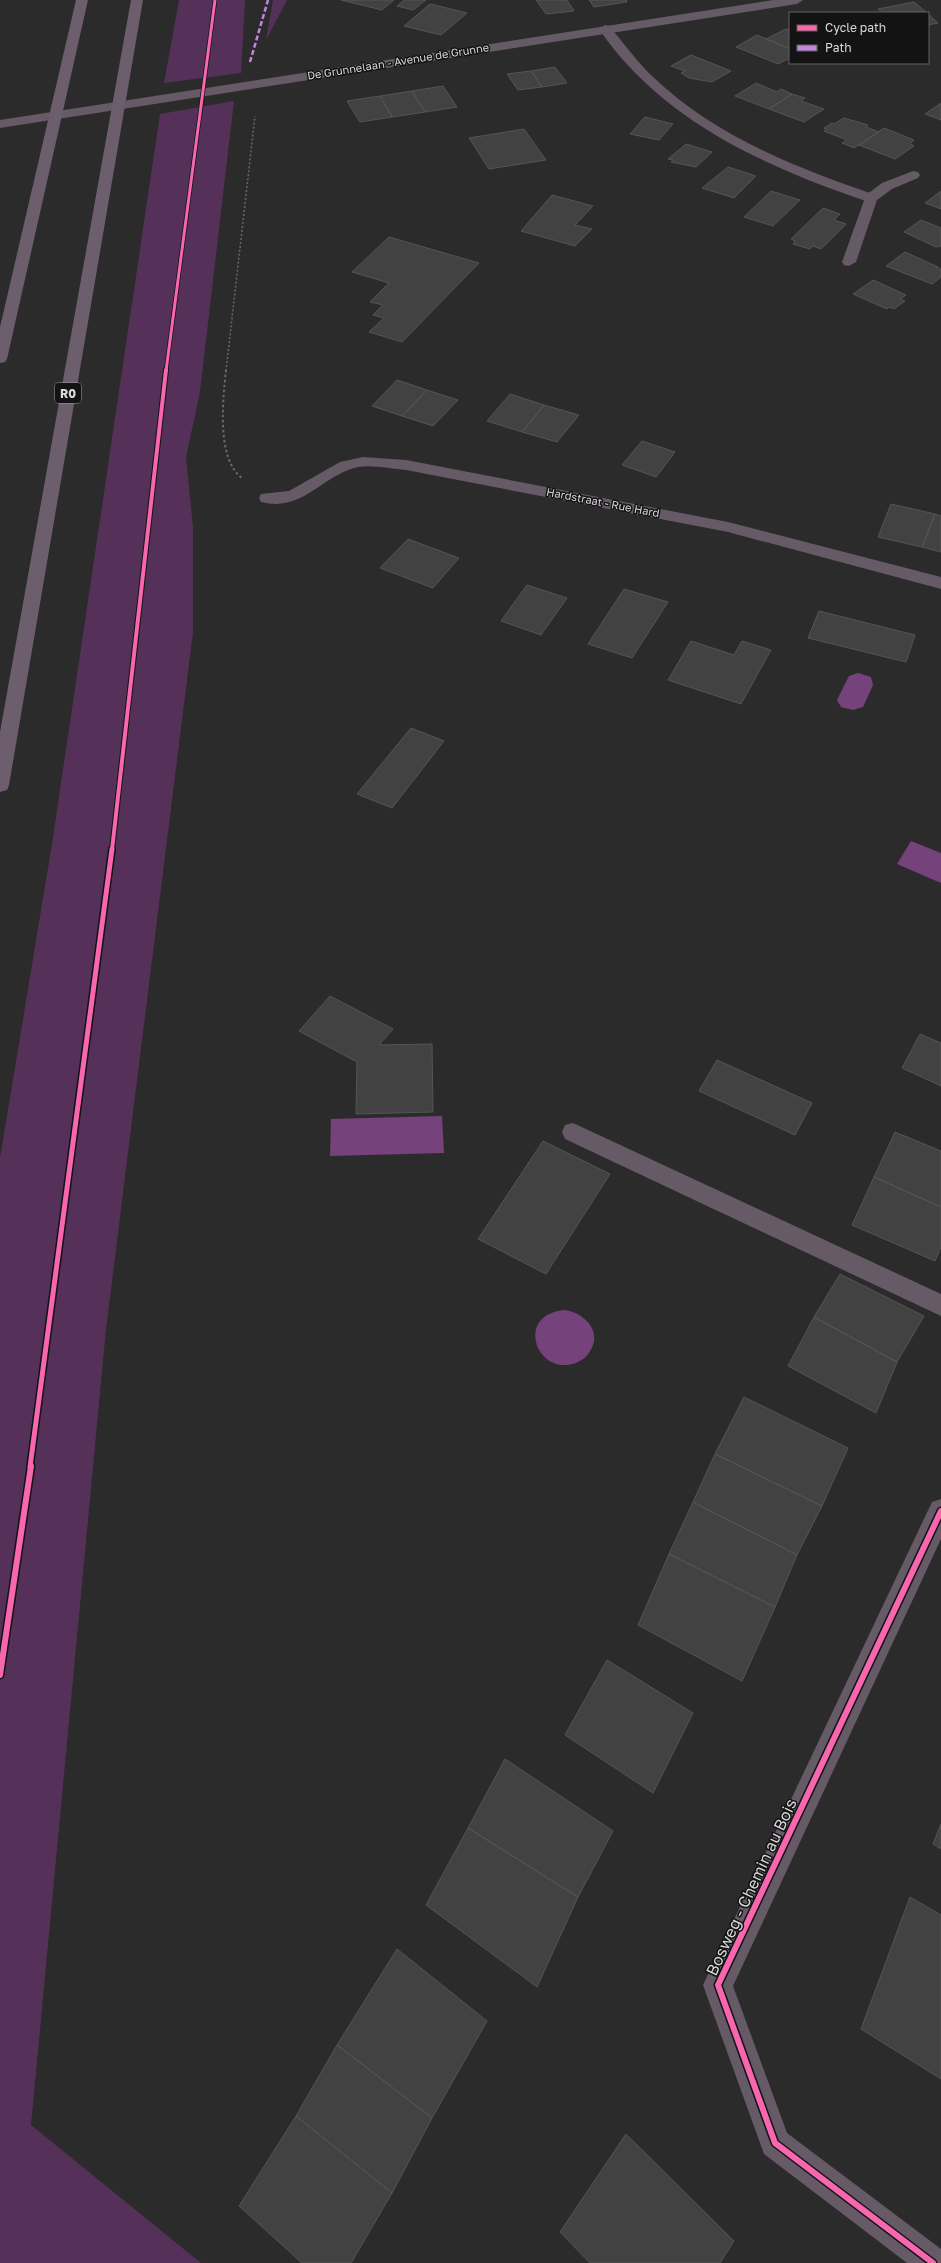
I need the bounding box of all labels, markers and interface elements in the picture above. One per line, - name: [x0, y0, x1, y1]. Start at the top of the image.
- legend: [789, 12, 929, 64]
- text: Cycle path: [825, 20, 886, 35]
- street label: De Grunnelaan - Avenue de Grunne: [306, 40, 490, 82]
- text: Path: [825, 40, 852, 55]
- road number: R0: [55, 383, 81, 403]
- street label: Hardstraat - Rue Hard: [545, 485, 661, 519]
- street label: Bosweg - Chemin au Bois: [701, 1795, 801, 1979]

